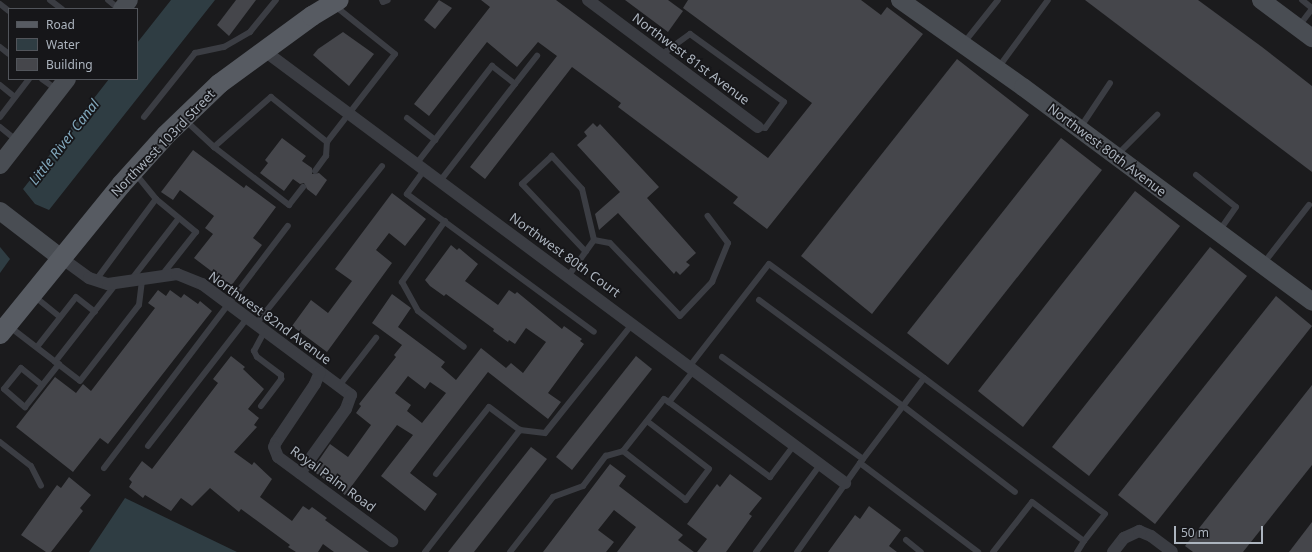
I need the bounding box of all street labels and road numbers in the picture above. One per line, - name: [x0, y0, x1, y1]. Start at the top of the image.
- street label: Northwest 81st Avenue: [629, 10, 753, 108]
- street label: Northwest 103rd Street: [108, 86, 218, 200]
- street label: Northwest 80th Avenue: [1045, 100, 1169, 200]
- street label: Northwest 80th Court: [507, 210, 623, 300]
- street label: Northwest 82nd Avenue: [206, 268, 334, 368]
- street label: Royal Palm Road: [287, 443, 379, 515]

